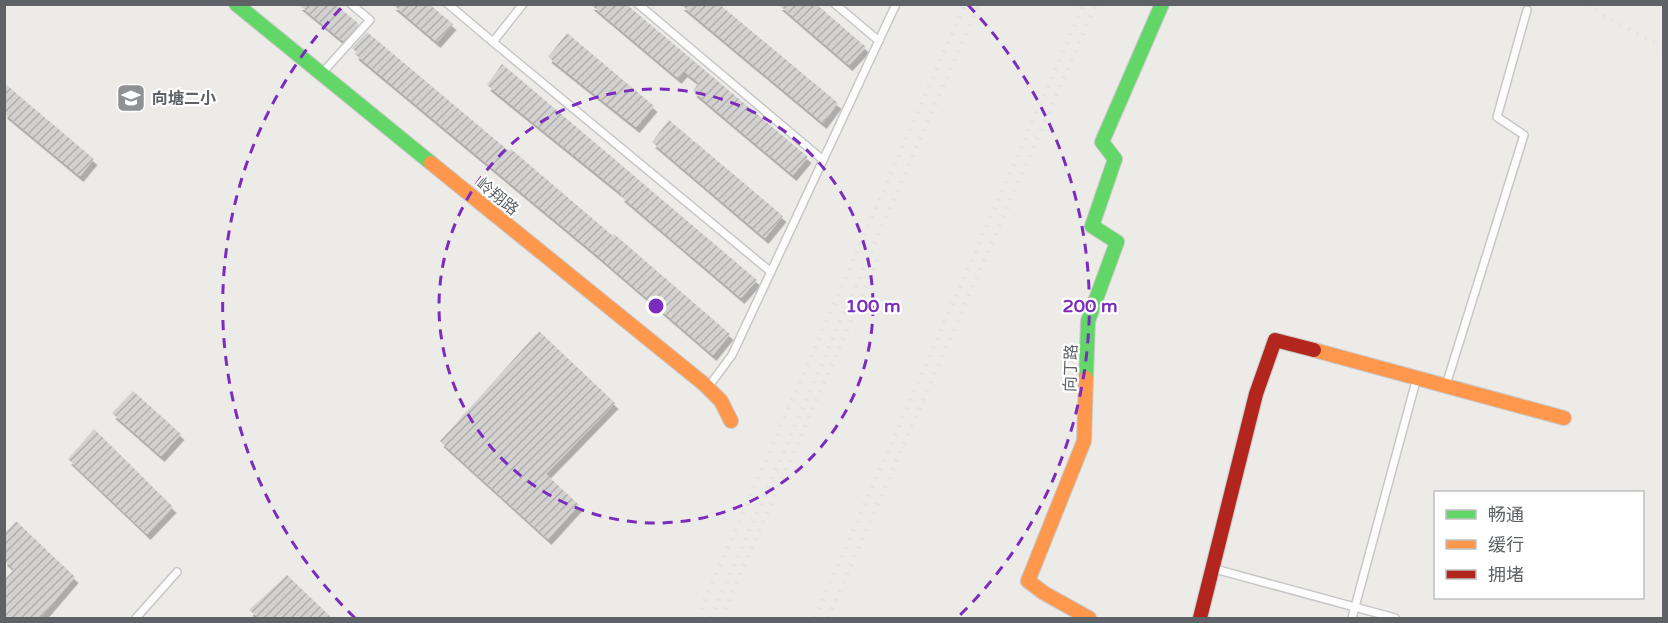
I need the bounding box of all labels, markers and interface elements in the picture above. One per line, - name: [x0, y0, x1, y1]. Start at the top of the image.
- school or university icon: 向塘二小: [115, 82, 147, 114]
- place label: 向塘二小: [152, 89, 216, 109]
- street label: 岭翔路: [472, 174, 522, 220]
- text: 100 m: [845, 295, 901, 317]
- text: 200 m: [1062, 295, 1118, 317]
- centre of rings: [646, 296, 666, 316]
- street label: 向丁路: [1060, 344, 1082, 392]
- legend: [1434, 491, 1644, 599]
- text: 畅通: [1488, 504, 1524, 526]
- text: 缓行: [1488, 534, 1524, 556]
- text: 拥堵: [1488, 564, 1524, 586]

